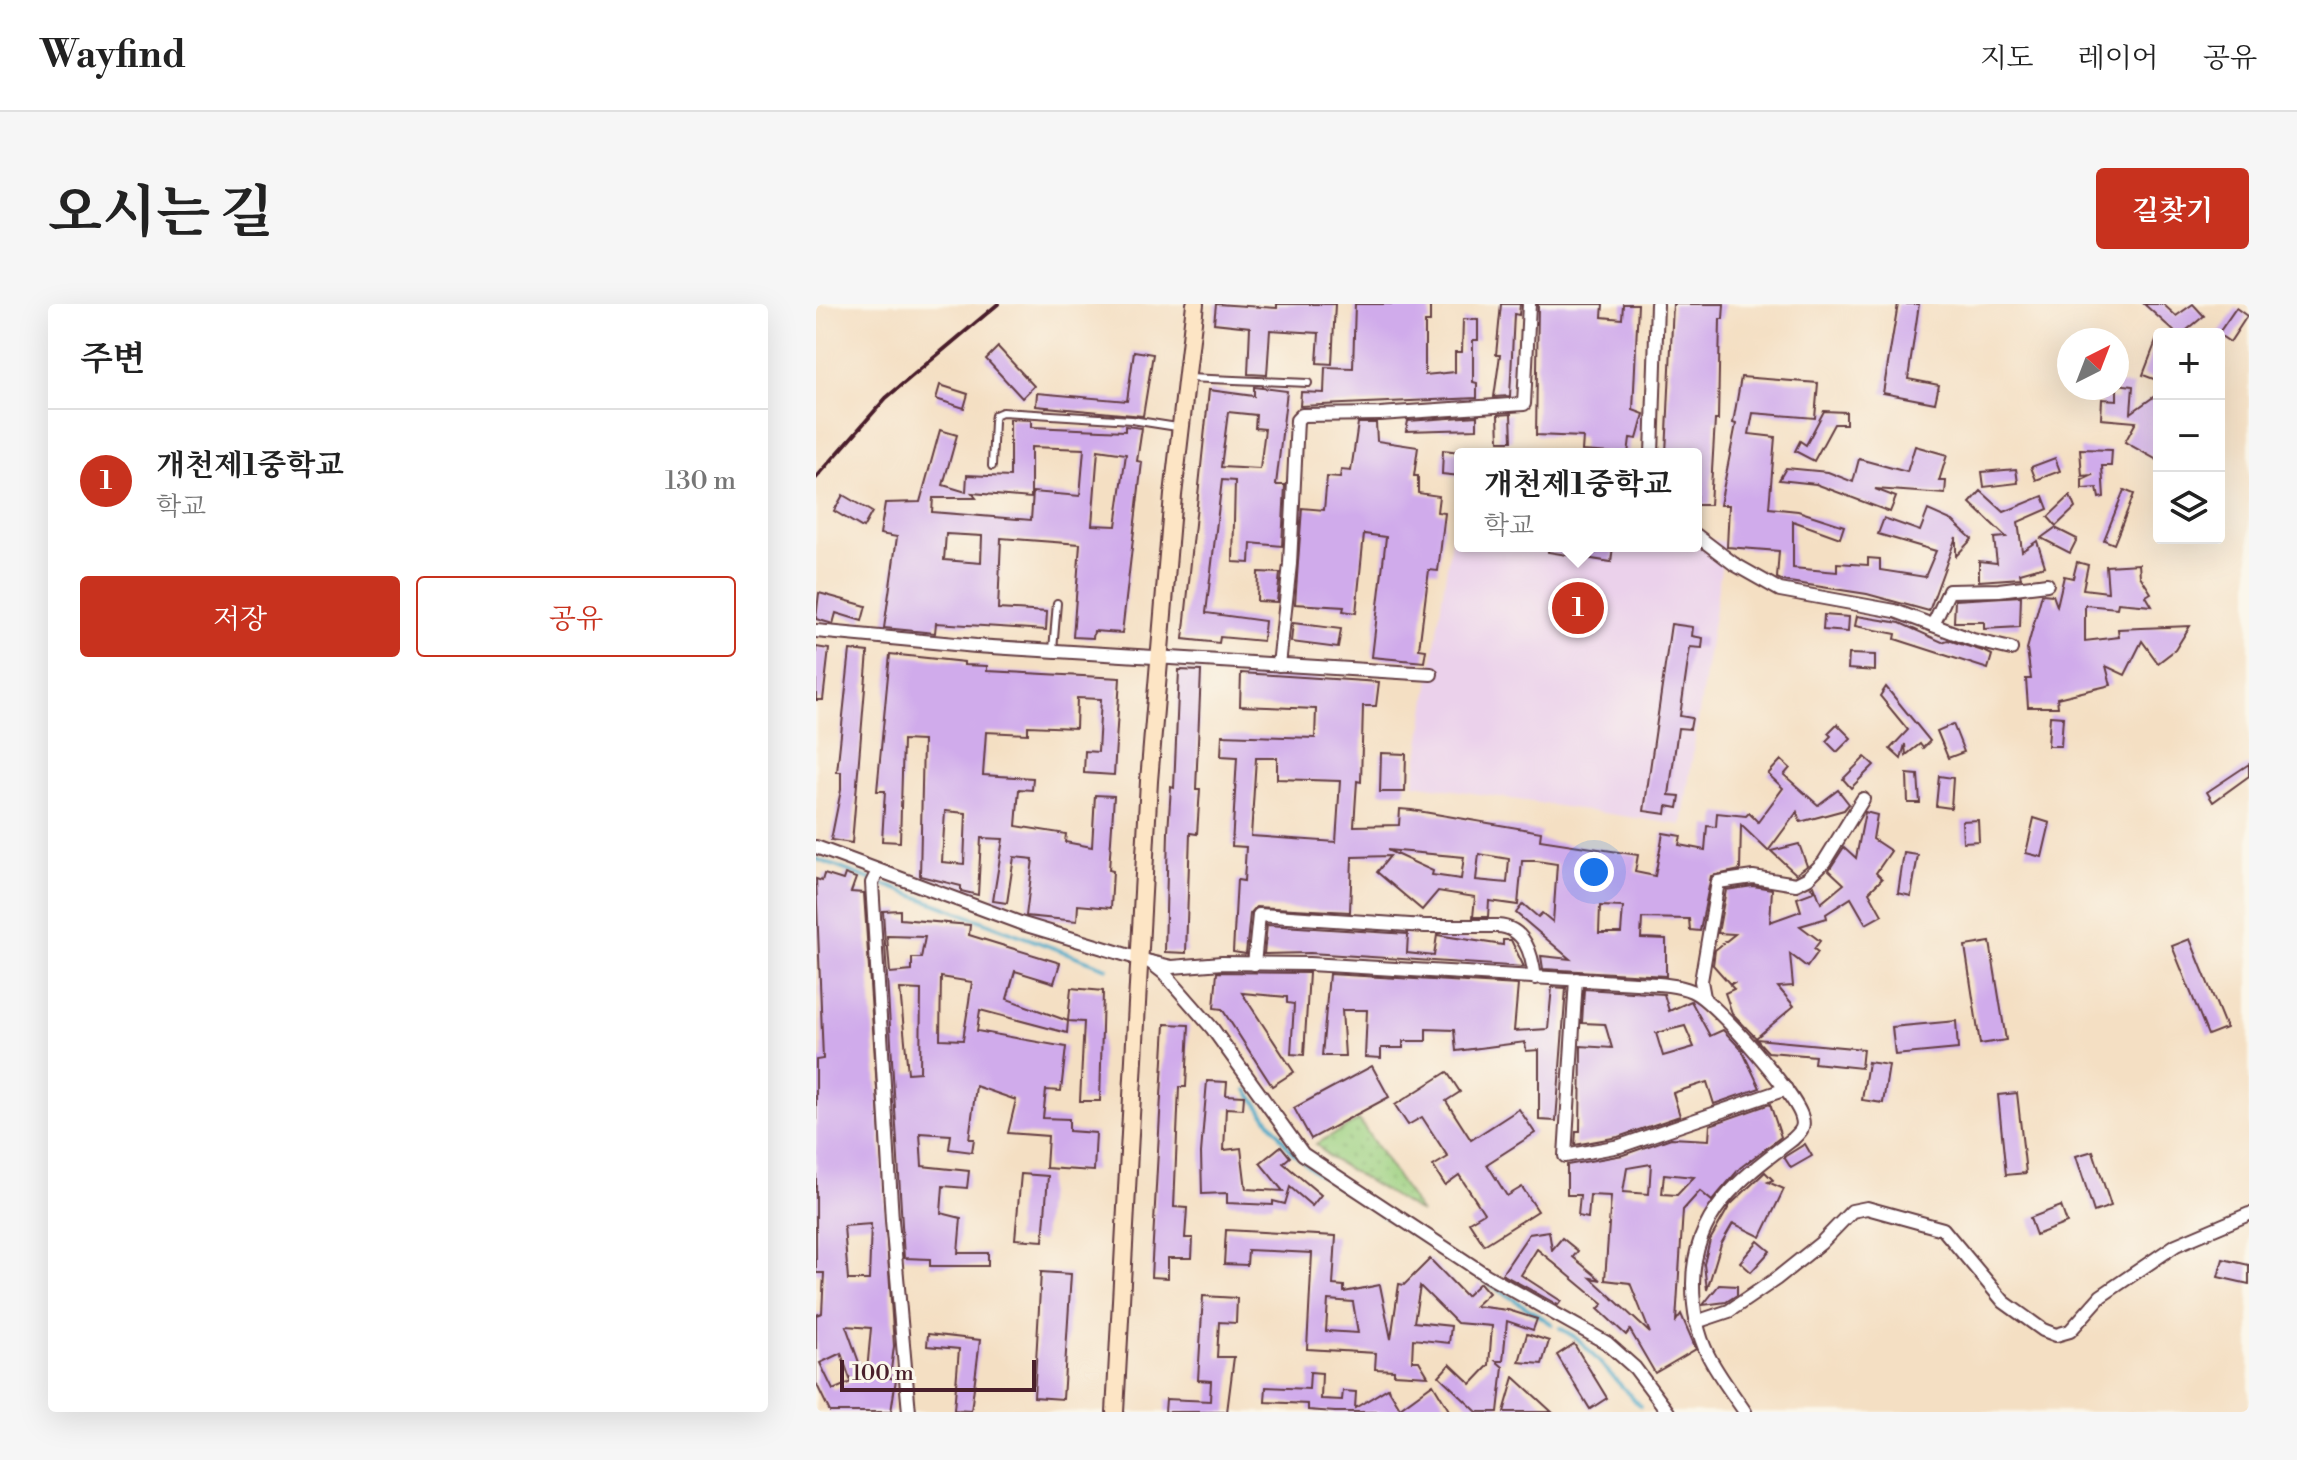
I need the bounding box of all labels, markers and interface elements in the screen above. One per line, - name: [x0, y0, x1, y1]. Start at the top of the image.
- text: Wayfind: [40, 32, 186, 79]
- text: 지도: [1980, 41, 2034, 76]
- text: 레이어: [2078, 41, 2159, 76]
- text: 공유: [2203, 41, 2257, 76]
- button: 길찾기: [2096, 168, 2249, 249]
- text: 오시는 길: [48, 179, 273, 249]
- north arrow: [2057, 328, 2129, 400]
- map controls: [2153, 328, 2225, 544]
- button: +: [2153, 328, 2225, 400]
- text: 주변: [80, 339, 146, 381]
- button: −: [2153, 400, 2225, 472]
- text: 개천제1중학교: [156, 447, 344, 485]
- popup: [1454, 448, 1702, 552]
- text: 1: [100, 465, 112, 497]
- text: 130 m: [665, 465, 736, 497]
- text: 개천제1중학교: [1484, 466, 1672, 504]
- button: layers: [2153, 472, 2225, 544]
- text: 학교: [156, 491, 206, 523]
- text: 학교: [1484, 510, 1534, 542]
- button: 저장: [80, 576, 400, 657]
- button: 공유: [416, 576, 736, 657]
- pin: 1: [1552, 578, 1604, 638]
- your location: [1574, 852, 1614, 892]
- scale bar: [840, 1356, 1036, 1392]
- text: 100 m: [852, 1360, 914, 1387]

